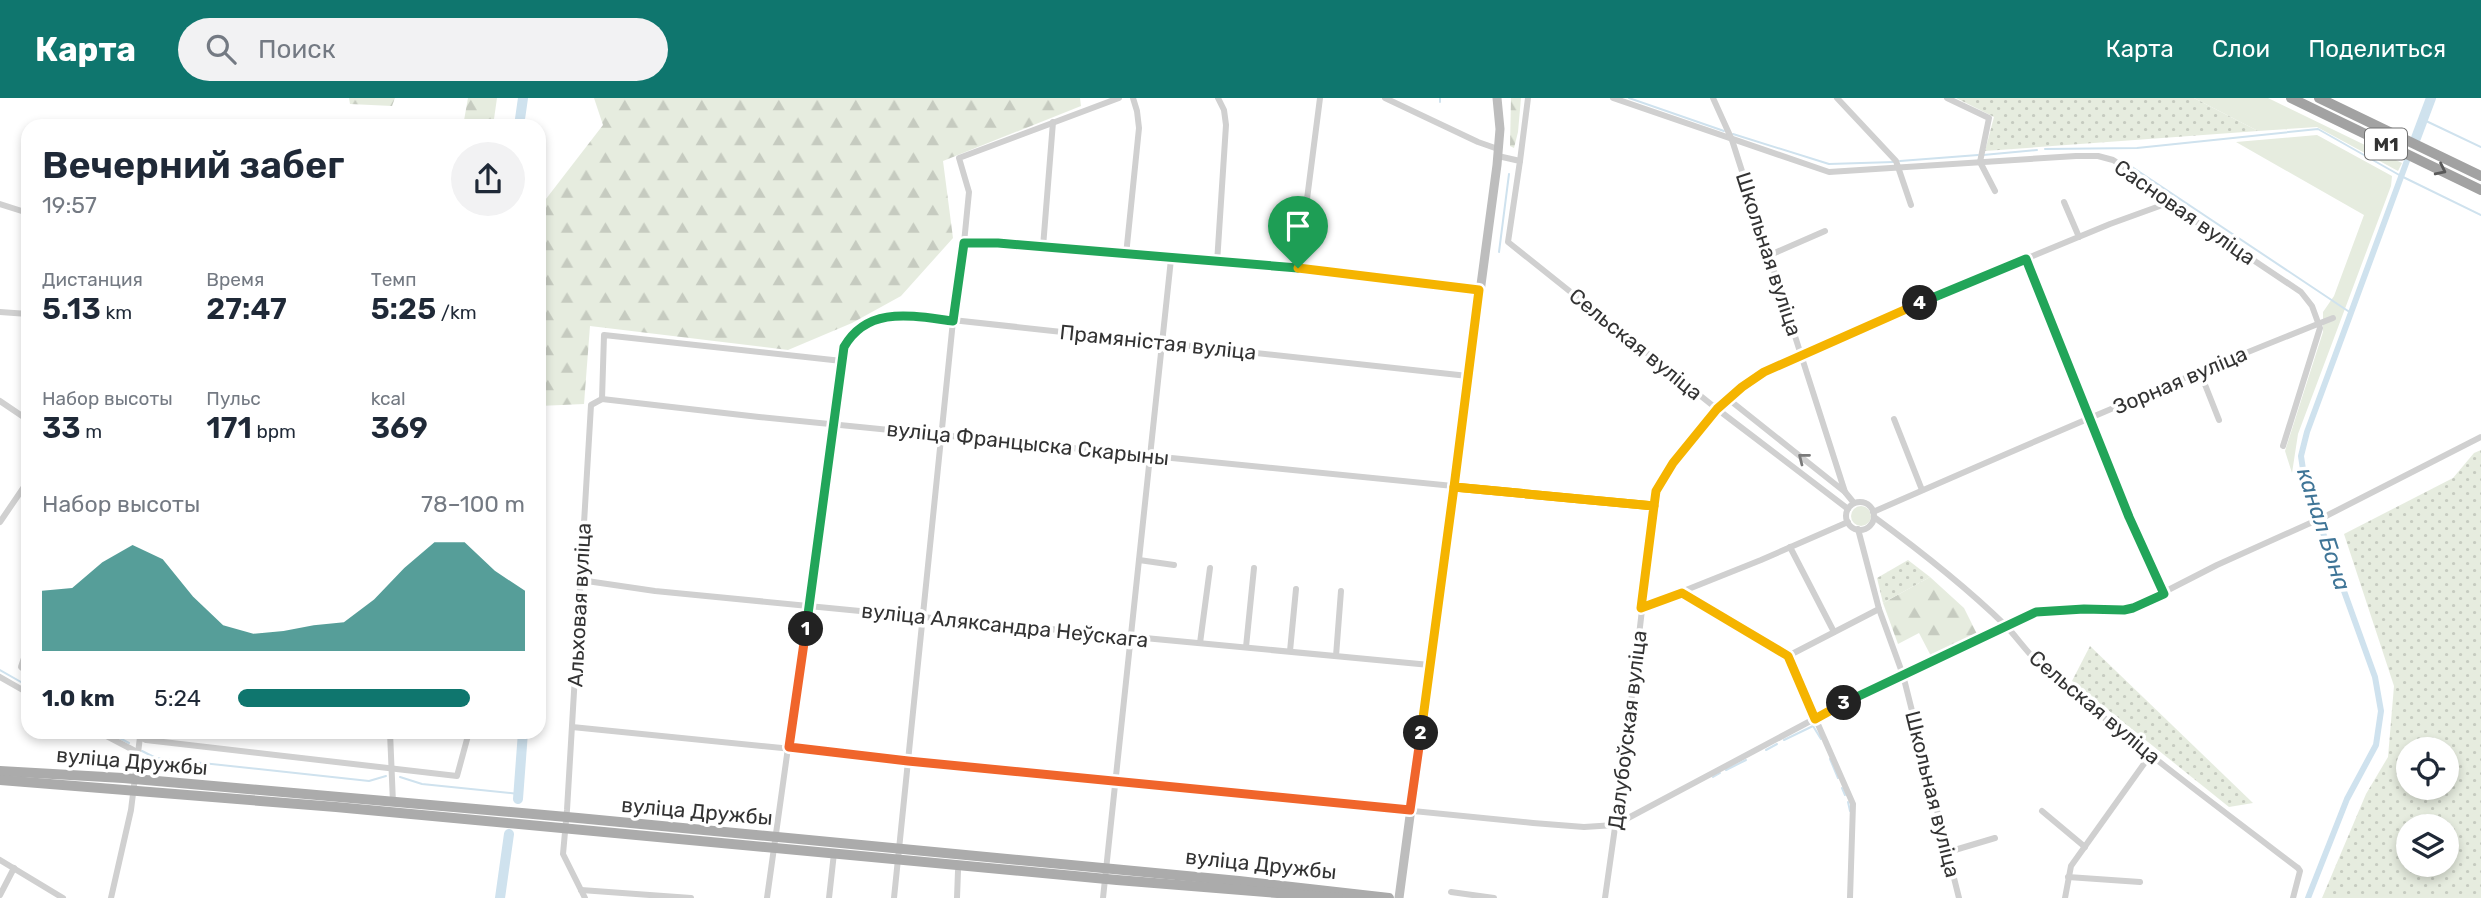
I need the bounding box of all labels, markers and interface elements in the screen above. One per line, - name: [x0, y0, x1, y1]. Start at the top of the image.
- search box: [178, 18, 668, 81]
- text: Карта: [35, 30, 136, 69]
- icon: search: [202, 30, 240, 68]
- text: Поиск: [258, 34, 336, 65]
- text: Карта: [2105, 35, 2174, 63]
- text: Слои: [2212, 35, 2270, 63]
- text: Поделиться: [2308, 35, 2446, 63]
- road number: М1: [2365, 128, 2407, 159]
- text: Вечерний забег: [42, 142, 344, 188]
- button: share: [451, 142, 525, 216]
- street label: Сасновая вуліца: [2110, 154, 2260, 270]
- one-way arrow: [2434, 162, 2446, 176]
- street label: Школьная вуліца: [1731, 169, 1807, 339]
- text: 19:57: [42, 191, 97, 219]
- pin: [1268, 196, 1328, 268]
- icon: arrive: [1279, 207, 1317, 245]
- text: Дистанция: [42, 268, 143, 291]
- text: Время: [206, 268, 264, 291]
- text: Темп: [371, 268, 417, 291]
- street label: Сельская вуліца: [1564, 283, 1708, 405]
- pin: 4: [1902, 286, 1938, 320]
- text: 5.13: [42, 291, 101, 327]
- text: 27:47: [206, 291, 287, 327]
- text: 5:25: [371, 291, 436, 327]
- text: 4: [1913, 291, 1926, 314]
- text: km: [101, 301, 132, 324]
- text: /km: [436, 301, 477, 324]
- street label: Прамяністая вуліца: [1058, 319, 1258, 365]
- street label: Зорная вуліца: [2109, 341, 2251, 419]
- text: Набор высоты: [42, 387, 173, 410]
- text: Пульс: [206, 387, 261, 410]
- text: kcal: [371, 387, 406, 410]
- text: 33: [42, 410, 81, 446]
- text: 171: [206, 410, 252, 446]
- text: 369: [371, 410, 428, 446]
- street label: вуліца Францыска Скарыны: [886, 416, 1170, 470]
- text: m: [81, 420, 102, 443]
- text: bpm: [252, 420, 296, 443]
- one-way arrow: [1798, 454, 1810, 467]
- water label: канал Бона: [2291, 464, 2357, 594]
- text: Набор высоты: [42, 490, 200, 518]
- text: 78–100 m: [421, 490, 525, 518]
- street label: Альховая вуліца: [562, 522, 596, 688]
- street label: вуліца Аляксандра Неўскага: [860, 597, 1150, 653]
- pin: 1: [788, 612, 824, 646]
- text: 1: [801, 617, 810, 640]
- street label: Далубоўская вуліца: [1602, 629, 1652, 831]
- street label: Сельская вуліца: [2024, 645, 2166, 769]
- text: 1.0 km: [42, 684, 115, 712]
- text: 5:24: [154, 684, 201, 712]
- pin: 3: [1826, 686, 1862, 720]
- text: 3: [1837, 691, 1850, 714]
- street label: Школьная вуліца: [1900, 708, 1966, 880]
- pin: 2: [1404, 716, 1438, 750]
- text: 2: [1414, 721, 1427, 744]
- map controls: [2396, 737, 2459, 877]
- button: locate: [2396, 737, 2459, 800]
- street label: вуліца Дружбы: [55, 742, 209, 780]
- street label: вуліца Дружбы: [620, 792, 774, 830]
- button: layers: [2396, 814, 2459, 877]
- street label: вуліца Дружбы: [1184, 844, 1338, 884]

